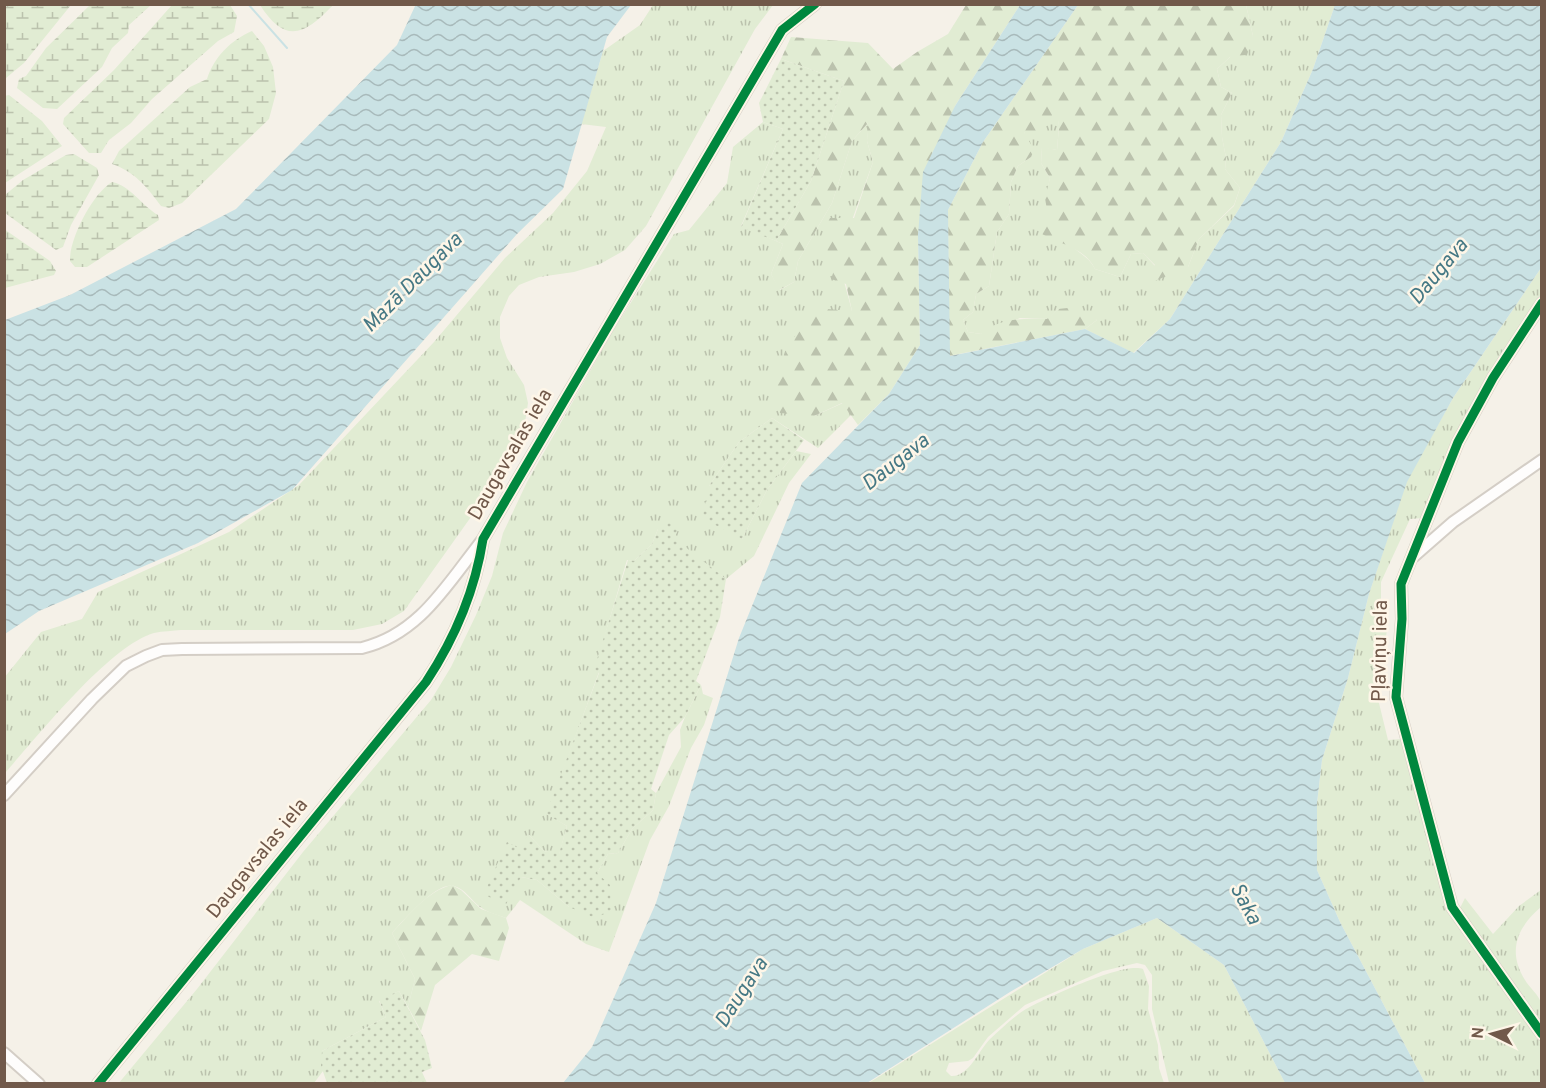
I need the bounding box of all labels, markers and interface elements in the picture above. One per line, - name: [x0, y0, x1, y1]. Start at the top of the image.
- water label: Mazā Daugava: [357, 227, 469, 339]
- water label: Daugava: [1403, 233, 1475, 311]
- street label: Daugavsalas iela: [463, 384, 559, 526]
- water label: Daugava: [857, 428, 935, 498]
- street label: Pļaviņu iela: [1367, 600, 1395, 702]
- street label: Daugavsalas iela: [201, 793, 315, 925]
- water label: Saka: [1223, 878, 1267, 930]
- water label: Daugava: [709, 953, 775, 1033]
- north arrow: [1462, 1004, 1522, 1064]
- text: N: [1469, 1026, 1490, 1039]

